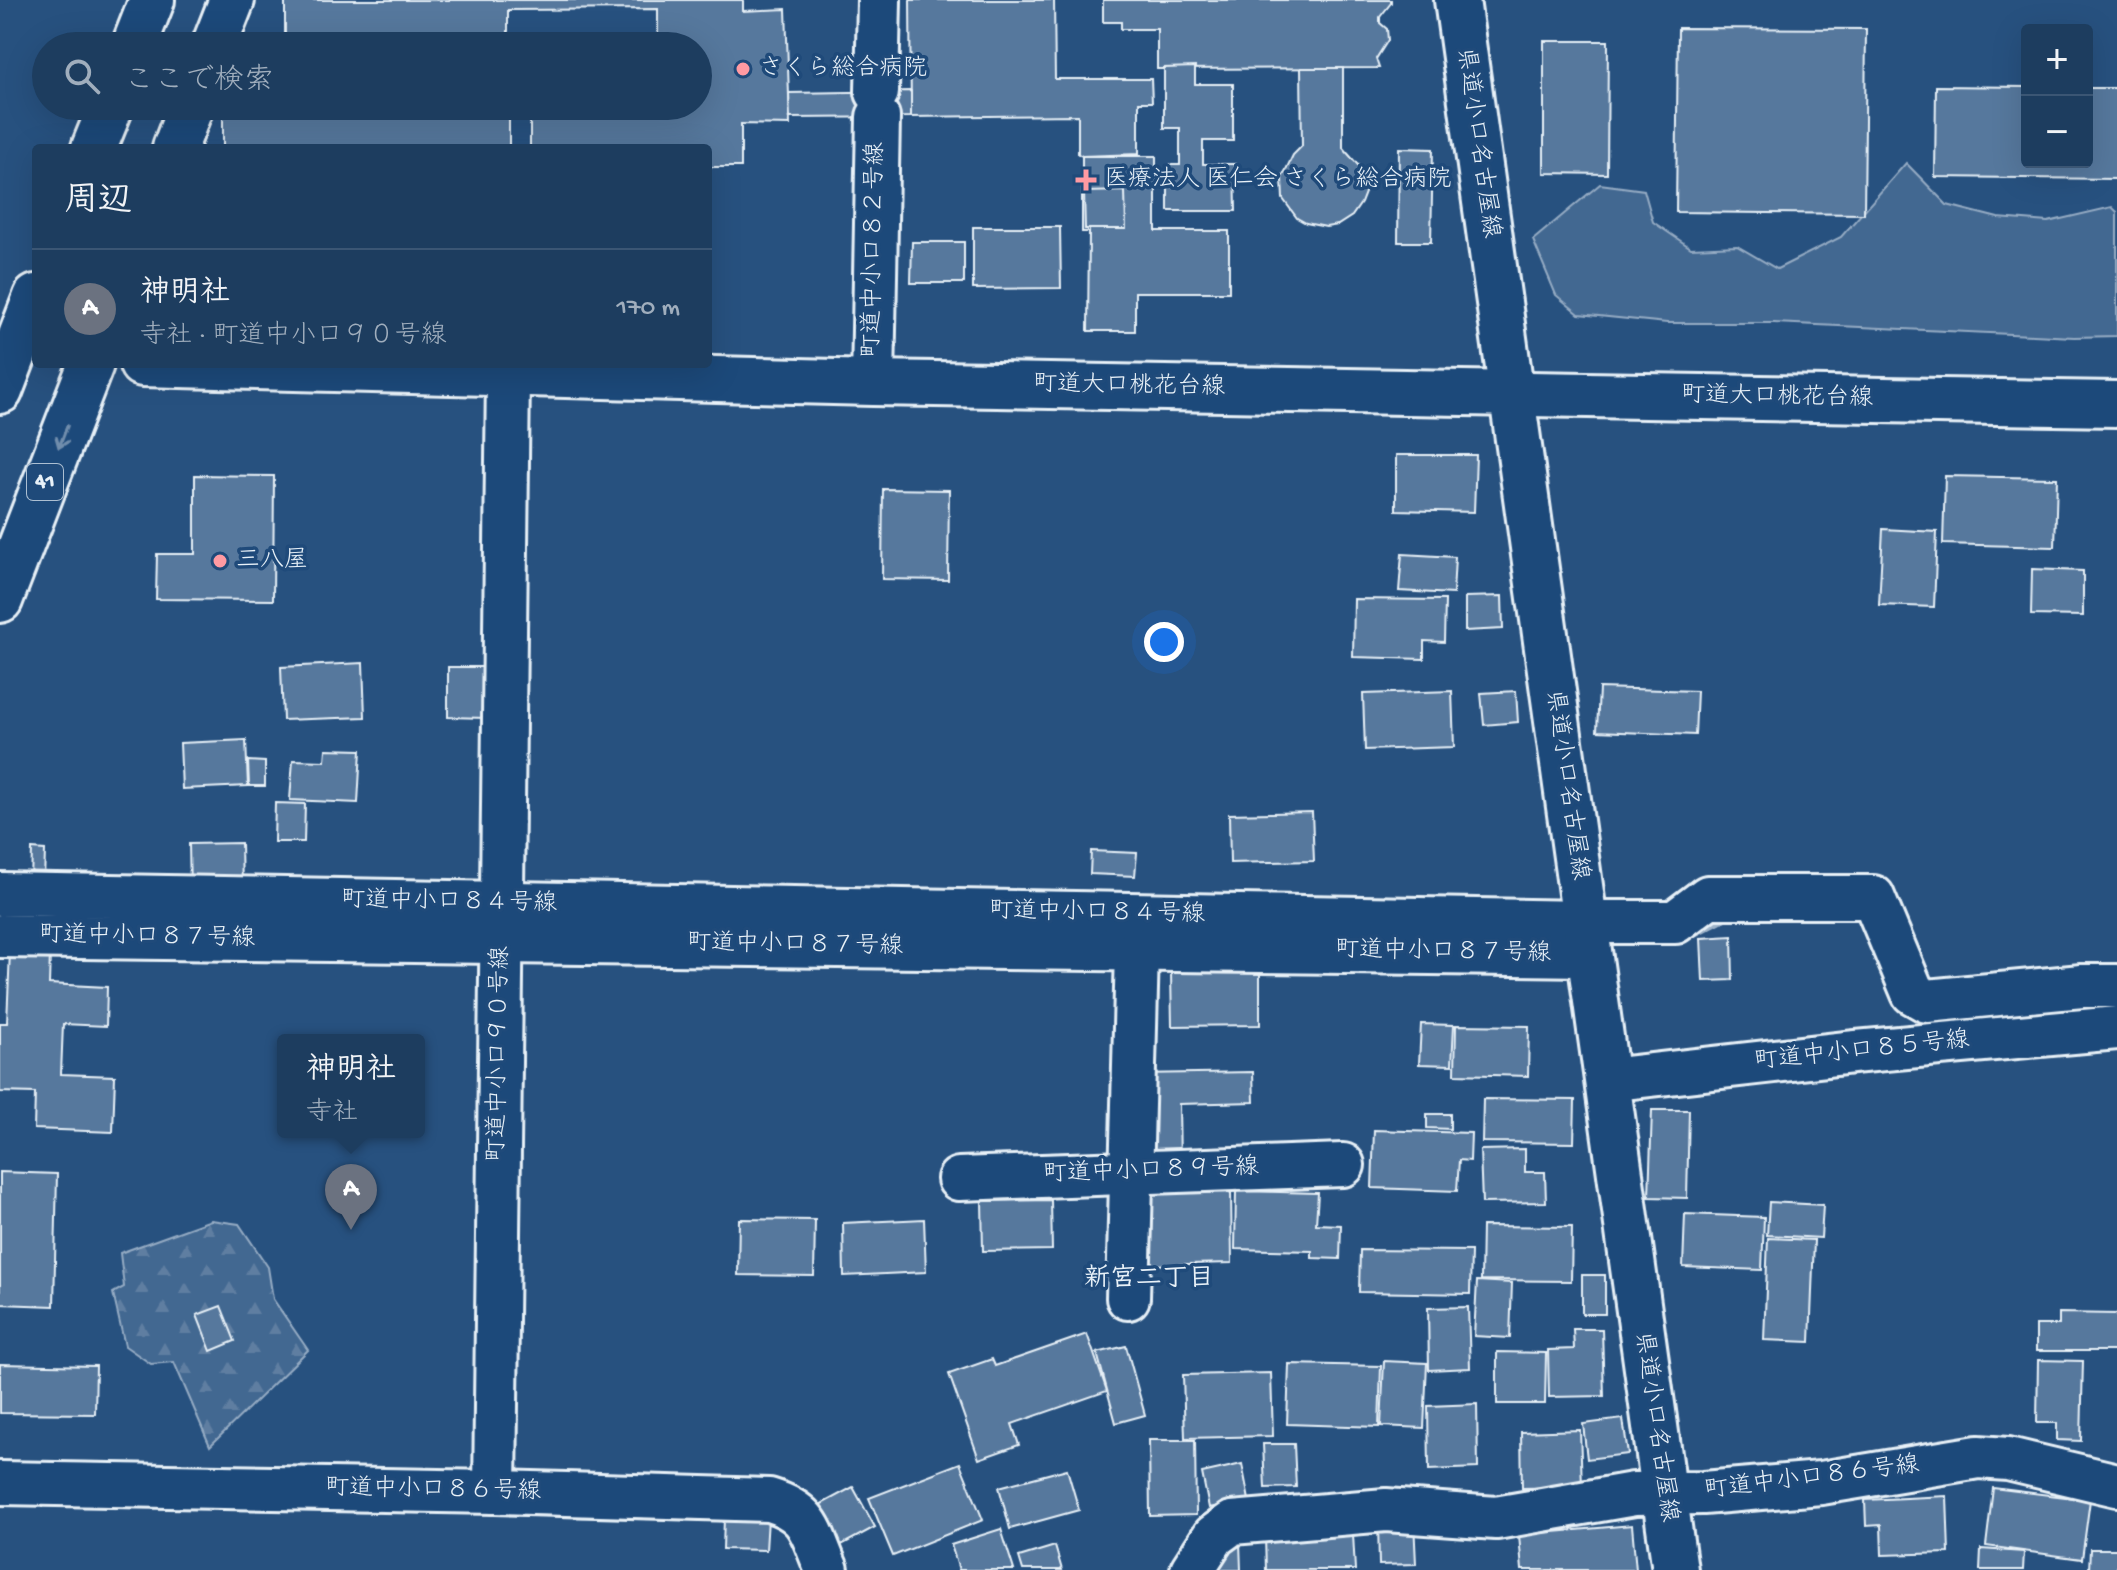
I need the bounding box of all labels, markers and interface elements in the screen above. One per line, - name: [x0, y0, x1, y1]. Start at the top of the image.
- map controls: [2021, 24, 2093, 168]
- button: +: [2021, 24, 2093, 96]
- search box: [32, 32, 712, 120]
- street label: 県道小口名古屋線: [1449, 46, 1506, 240]
- icon: search: [60, 54, 104, 98]
- place label: さくら総合病院: [759, 54, 927, 84]
- marker: さくら総合病院: [734, 60, 752, 78]
- text: ここで検索: [124, 65, 274, 100]
- button: −: [2021, 96, 2093, 168]
- street label: 町道中小口８２号線: [858, 142, 891, 358]
- place label: 医療法人 医仁会 さくら総合病院: [1104, 165, 1451, 195]
- marker: 医療法人 医仁会 さくら総合病院: [1075, 169, 1097, 191]
- text: 周辺: [64, 183, 132, 223]
- text: 神明社: [140, 277, 230, 312]
- text: A: [82, 294, 98, 325]
- text: 170 m: [617, 294, 680, 325]
- text: 寺社 · 町道中小口９０号線: [140, 322, 446, 353]
- street label: 町道大口桃花台線: [1033, 370, 1225, 403]
- street label: 町道大口桃花台線: [1681, 381, 1873, 414]
- one-way arrow: [55, 424, 69, 449]
- road number: 41: [27, 464, 63, 500]
- place label: 三八屋: [236, 547, 308, 576]
- marker: 三八屋: [211, 552, 229, 570]
- your location: [1144, 622, 1184, 662]
- street label: 県道小口名古屋線: [1538, 688, 1595, 882]
- street label: 町道中小口８４号線: [341, 886, 557, 919]
- street label: 町道中小口８４号線: [989, 897, 1205, 930]
- street label: 町道中小口８７号線: [39, 921, 255, 954]
- street label: 町道中小口８７号線: [687, 929, 903, 962]
- street label: 町道中小口８７号線: [1335, 936, 1551, 969]
- street label: 町道中小口９０号線: [483, 946, 516, 1162]
- street label: 町道中小口８５号線: [1753, 1025, 1971, 1078]
- popup: [277, 1034, 425, 1138]
- text: 神明社: [306, 1054, 396, 1089]
- text: 寺社: [306, 1099, 358, 1130]
- street label: 町道中小口８９号線: [1043, 1153, 1259, 1190]
- pin: A: [325, 1164, 377, 1230]
- district label: 新宮二丁目: [1084, 1263, 1214, 1296]
- street label: 県道小口名古屋線: [1627, 1330, 1684, 1524]
- street label: 町道中小口８６号線: [1703, 1450, 1921, 1507]
- street label: 町道中小口８６号線: [325, 1474, 541, 1507]

